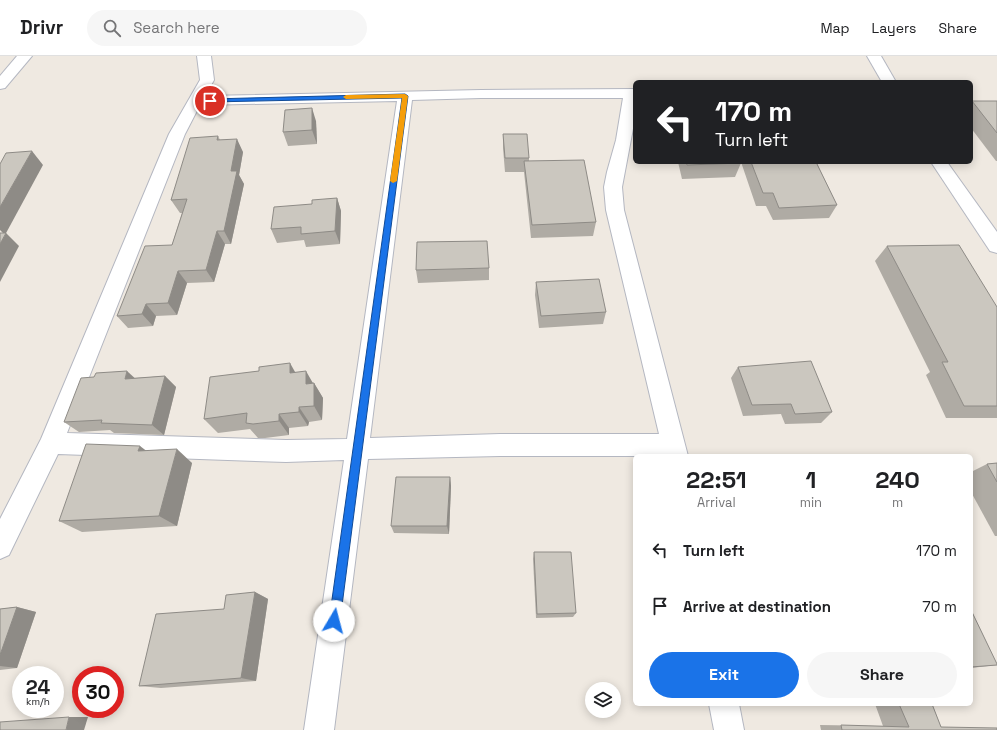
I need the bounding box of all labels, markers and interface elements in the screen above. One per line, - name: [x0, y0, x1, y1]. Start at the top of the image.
- search box: [87, 10, 367, 46]
- text: Drivr: [20, 15, 63, 40]
- icon: search: [101, 17, 123, 39]
- text: Search here: [133, 18, 220, 37]
- text: Map: [820, 19, 850, 37]
- text: Layers: [872, 19, 916, 37]
- text: Share: [938, 19, 977, 37]
- pin: [193, 84, 227, 118]
- icon: arrive: [199, 90, 221, 112]
- text: 170 m: [715, 93, 792, 129]
- icon: left: [649, 96, 701, 148]
- text: Turn left: [715, 128, 788, 151]
- text: 22:51: [686, 464, 747, 495]
- text: 1: [805, 464, 816, 495]
- text: 240: [875, 464, 920, 495]
- text: Arrival: [697, 494, 736, 511]
- text: min: [800, 494, 822, 511]
- text: m: [892, 494, 903, 511]
- icon: left: [649, 539, 671, 561]
- text: Turn left: [683, 541, 745, 560]
- text: 170 m: [916, 541, 957, 560]
- icon: arrive: [649, 595, 671, 617]
- text: Arrive at destination: [683, 597, 831, 616]
- text: 70 m: [922, 597, 957, 616]
- position arrow: [313, 600, 355, 642]
- button: Exit: [649, 652, 799, 698]
- button: Share: [807, 652, 957, 698]
- speed limit sign: 30: [72, 666, 124, 718]
- text: 24: [26, 674, 50, 700]
- map controls: [585, 682, 621, 718]
- button: layers: [585, 682, 621, 718]
- text: km/h: [26, 695, 50, 708]

